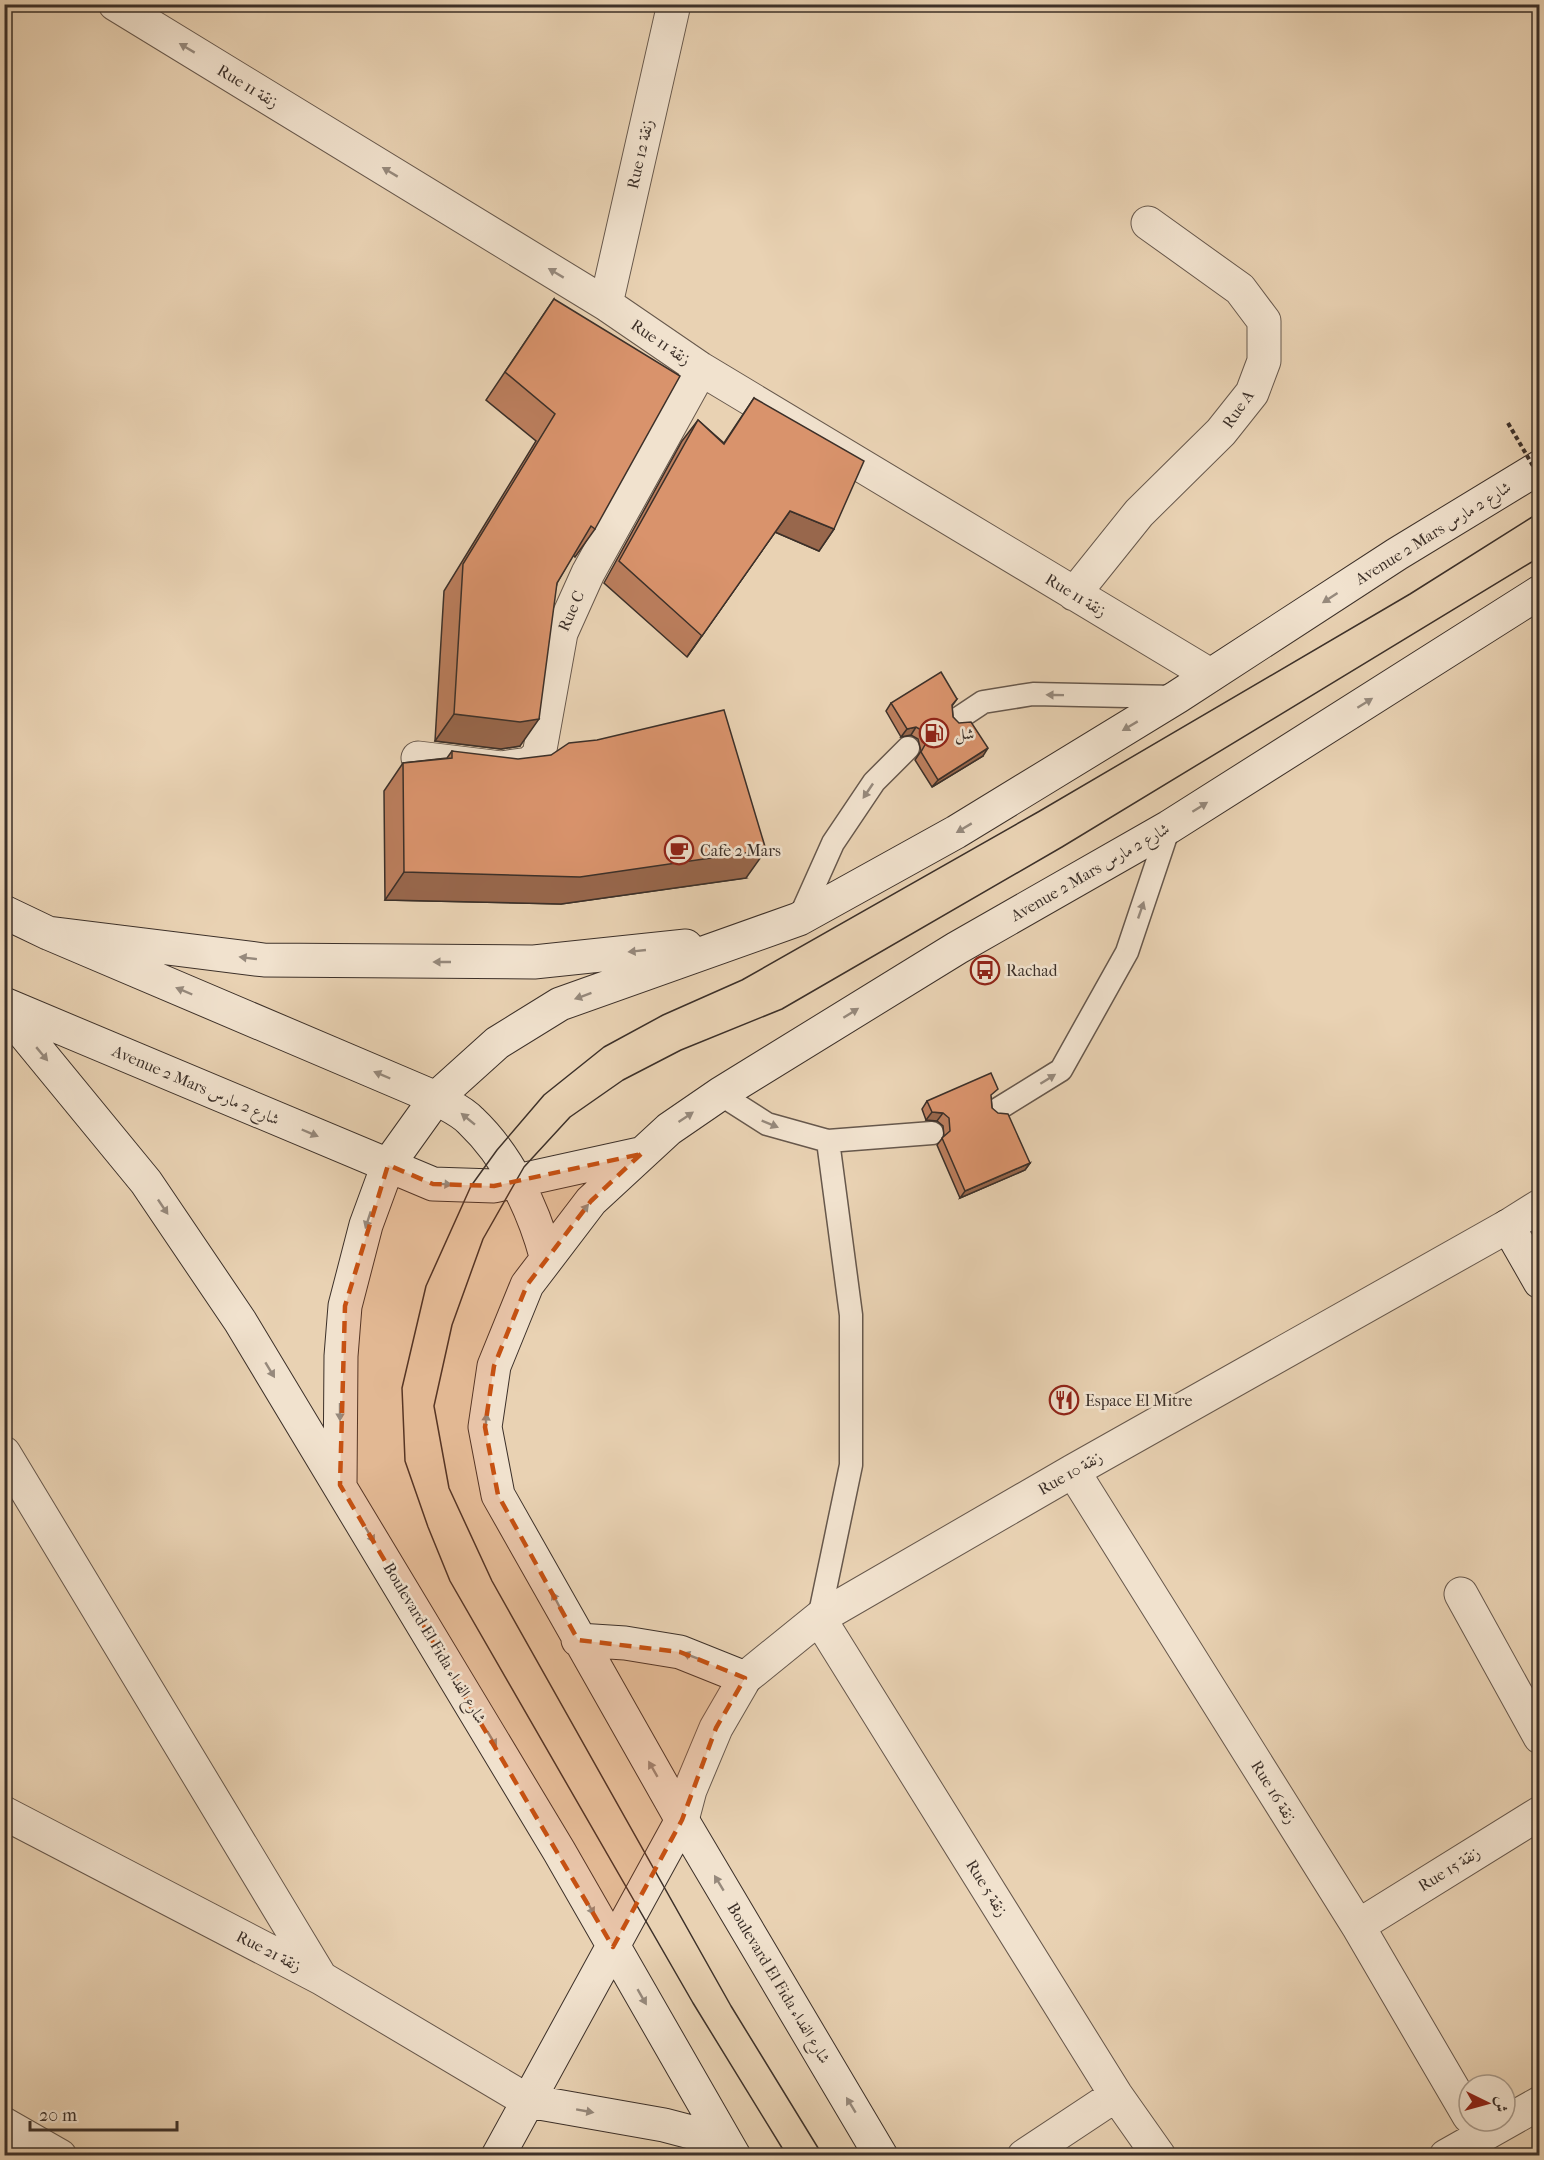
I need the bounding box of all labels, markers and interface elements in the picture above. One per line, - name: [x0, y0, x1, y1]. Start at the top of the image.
- one-way arrow: [179, 43, 195, 54]
- street label: Rue 11 زنقة: [214, 60, 282, 112]
- street label: Rue 12 زنقة: [623, 117, 657, 191]
- one-way arrow: [382, 166, 398, 177]
- one-way arrow: [548, 268, 564, 279]
- street label: Rue 11 زنقة: [627, 315, 695, 369]
- street label: Rue A: [1218, 386, 1258, 432]
- street label: Avenue 2 Mars شارع 2 مارس: [1351, 477, 1516, 593]
- street label: Rue 11 زنقة: [1042, 569, 1110, 621]
- street label: Rue C: [554, 588, 588, 634]
- one-way arrow: [1322, 592, 1338, 603]
- one-way arrow: [1046, 690, 1065, 700]
- one-way arrow: [1356, 697, 1373, 708]
- fuel station icon: شل: [918, 717, 950, 749]
- one-way arrow: [1122, 720, 1138, 731]
- place label: شل: [955, 724, 974, 745]
- one-way arrow: [862, 782, 874, 798]
- one-way arrow: [1192, 802, 1208, 813]
- street label: Avenue 2 Mars شارع 2 مارس: [1006, 819, 1175, 929]
- one-way arrow: [956, 822, 972, 833]
- cafe icon: Cafe 2 Mars: [663, 834, 695, 866]
- place label: Cafe 2 Mars: [700, 841, 781, 860]
- one-way arrow: [1136, 901, 1146, 919]
- one-way arrow: [627, 946, 646, 956]
- one-way arrow: [238, 953, 257, 963]
- bus stop icon: Rachad: [969, 954, 1001, 986]
- one-way arrow: [433, 957, 452, 967]
- place label: Rachad: [1006, 961, 1058, 980]
- one-way arrow: [175, 986, 192, 995]
- one-way arrow: [574, 992, 592, 1002]
- one-way arrow: [843, 1008, 859, 1019]
- street label: Avenue 2 Mars شارع 2 مارس: [107, 1041, 283, 1133]
- one-way arrow: [35, 1046, 48, 1061]
- one-way arrow: [373, 1070, 391, 1080]
- one-way arrow: [1040, 1073, 1056, 1084]
- one-way arrow: [678, 1111, 694, 1123]
- one-way arrow: [460, 1113, 476, 1126]
- one-way arrow: [762, 1119, 780, 1129]
- one-way arrow: [301, 1129, 319, 1138]
- one-way arrow: [433, 1179, 452, 1189]
- one-way arrow: [157, 1198, 169, 1214]
- one-way arrow: [576, 1203, 589, 1218]
- one-way arrow: [363, 1211, 372, 1229]
- one-way arrow: [264, 1362, 275, 1378]
- restaurant icon: Espace El Mitre: [1048, 1384, 1080, 1416]
- place label: Espace El Mitre: [1085, 1391, 1192, 1410]
- one-way arrow: [335, 1403, 345, 1422]
- one-way arrow: [482, 1412, 491, 1431]
- street label: Rue 10 زنقة: [1034, 1447, 1106, 1499]
- one-way arrow: [365, 1527, 375, 1544]
- street label: Boulevard El Fida شارع الفداء: [376, 1559, 491, 1729]
- one-way arrow: [551, 1591, 561, 1608]
- one-way arrow: [682, 1651, 700, 1661]
- one-way arrow: [486, 1731, 497, 1747]
- street label: Rue 16 زنقة: [1247, 1757, 1301, 1827]
- one-way arrow: [648, 1761, 658, 1778]
- street label: Rue 15 زنقة: [1415, 1843, 1483, 1895]
- street label: Rue 5 زنقة: [962, 1856, 1012, 1920]
- one-way arrow: [714, 1875, 725, 1891]
- one-way arrow: [585, 1899, 595, 1916]
- street label: Boulevard El Fida شارع الفداء: [720, 1899, 835, 2069]
- street label: Rue 21 زنقة: [233, 1927, 305, 1975]
- one-way arrow: [637, 1989, 647, 2006]
- north arrow: [1457, 2073, 1517, 2133]
- scale bar: [30, 2094, 177, 2132]
- one-way arrow: [846, 2096, 856, 2113]
- text: ش: [1491, 2096, 1512, 2113]
- text: 20 m: [39, 2105, 77, 2126]
- one-way arrow: [576, 2107, 595, 2116]

